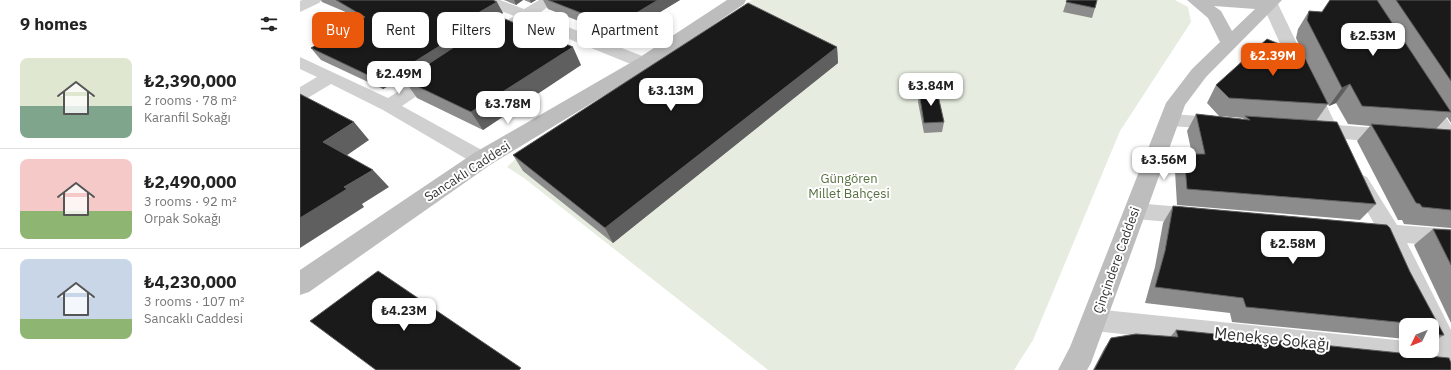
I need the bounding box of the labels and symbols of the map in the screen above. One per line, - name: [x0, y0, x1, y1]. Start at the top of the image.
- pin: ₺2.53M: [1340, 23, 1406, 57]
- pin: ₺2.39M: [1240, 43, 1306, 77]
- pin: ₺2.49M: [366, 61, 432, 95]
- pin: ₺3.84M: [898, 73, 964, 107]
- pin: ₺3.13M: [638, 78, 704, 112]
- pin: ₺3.78M: [475, 91, 541, 125]
- street label: Sancaklı Caddesi: [421, 137, 513, 205]
- pin: ₺3.56M: [1131, 147, 1197, 181]
- park label: Güngören Millet Bahçesi: [808, 170, 890, 202]
- street label: Çinçindere Caddesi: [1089, 205, 1144, 316]
- pin: ₺2.58M: [1260, 231, 1326, 265]
- pin: ₺4.23M: [371, 298, 437, 332]
- north arrow: [1399, 318, 1439, 358]
- street label: Menekşe Sokağı: [1213, 322, 1331, 354]

